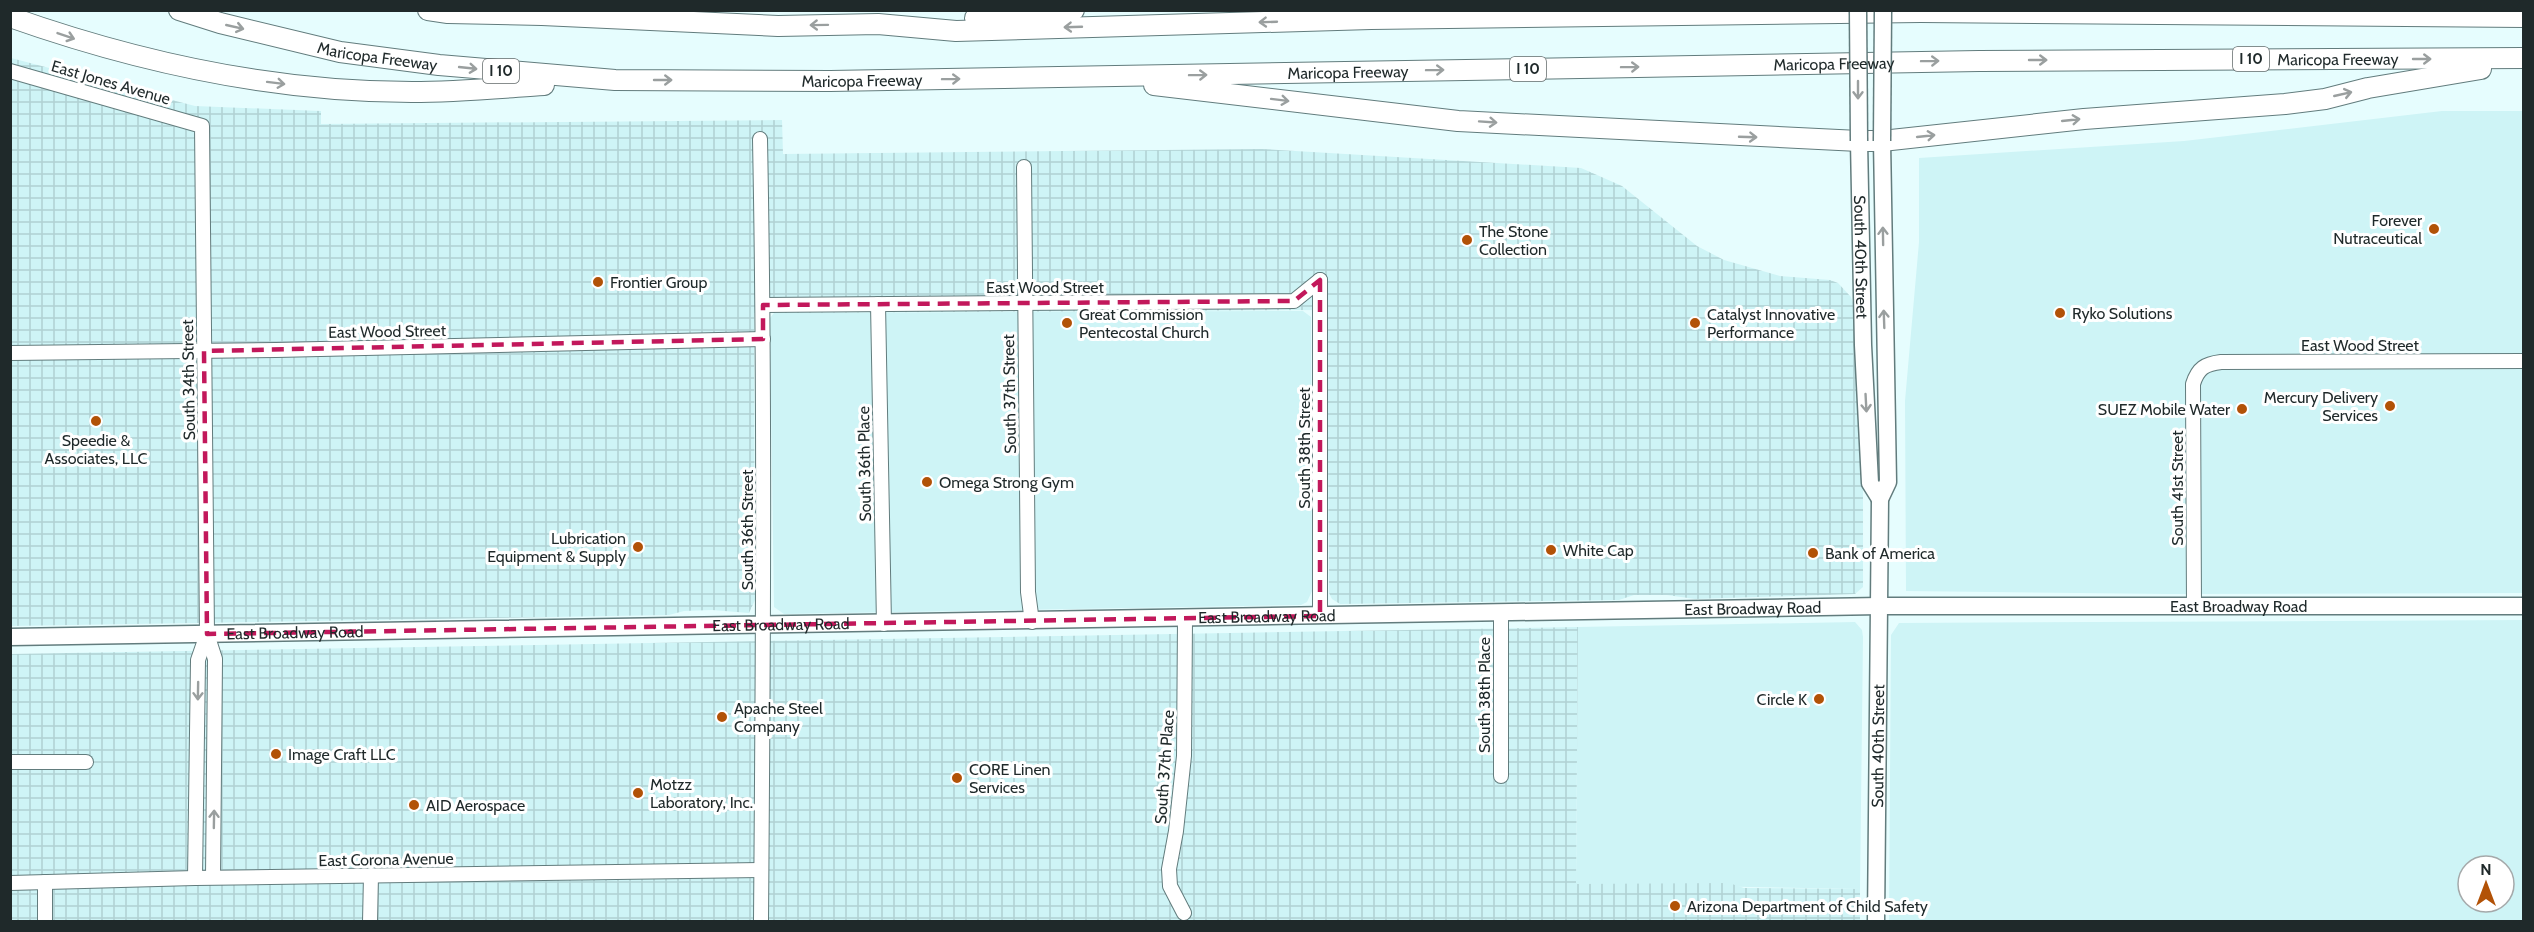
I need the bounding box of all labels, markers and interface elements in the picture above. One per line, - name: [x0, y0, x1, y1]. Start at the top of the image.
- one-way arrow: [1259, 16, 1279, 28]
- one-way arrow: [810, 19, 830, 31]
- one-way arrow: [225, 22, 244, 33]
- one-way arrow: [1064, 22, 1084, 33]
- one-way arrow: [56, 32, 74, 43]
- street label: Maricopa Freeway: [315, 38, 438, 75]
- road number: I 10: [2233, 47, 2269, 71]
- street label: Maricopa Freeway: [2277, 50, 2399, 69]
- street label: Maricopa Freeway: [1773, 53, 1895, 75]
- one-way arrow: [2411, 53, 2431, 65]
- one-way arrow: [2027, 54, 2047, 66]
- street label: East Jones Avenue: [49, 56, 173, 109]
- one-way arrow: [1919, 56, 1939, 67]
- road number: I 10: [1510, 57, 1546, 81]
- road number: I 10: [483, 59, 519, 83]
- one-way arrow: [1619, 61, 1639, 73]
- street label: Maricopa Freeway: [1287, 62, 1409, 83]
- one-way arrow: [458, 63, 477, 74]
- one-way arrow: [1424, 64, 1444, 76]
- one-way arrow: [1187, 69, 1207, 80]
- street label: Maricopa Freeway: [801, 70, 923, 91]
- one-way arrow: [940, 73, 960, 84]
- one-way arrow: [652, 74, 672, 86]
- one-way arrow: [266, 78, 285, 89]
- one-way arrow: [1852, 79, 1864, 99]
- one-way arrow: [2333, 88, 2352, 100]
- one-way arrow: [1270, 95, 1290, 106]
- one-way arrow: [2061, 114, 2081, 125]
- one-way arrow: [1478, 117, 1498, 128]
- one-way arrow: [1916, 130, 1936, 141]
- one-way arrow: [1737, 131, 1757, 142]
- street label: South 40th Street: [1850, 195, 1871, 320]
- place label: Forever Nutraceutical: [2333, 211, 2423, 248]
- place label: The Stone Collection: [1479, 222, 1548, 259]
- marker: Forever Nutraceutical: [2427, 222, 2441, 236]
- one-way arrow: [1877, 227, 1888, 247]
- marker: The Stone Collection: [1460, 233, 1474, 247]
- place label: Frontier Group: [610, 273, 707, 292]
- marker: Frontier Group: [591, 275, 605, 289]
- street label: East Wood Street: [986, 278, 1105, 297]
- place label: Ryko Solutions: [2072, 304, 2173, 323]
- place label: Great Commission Pentecostal Church: [1079, 305, 1209, 342]
- place label: Catalyst Innovative Performance: [1707, 305, 1835, 342]
- marker: Ryko Solutions: [2053, 306, 2067, 320]
- one-way arrow: [1878, 310, 1890, 330]
- marker: Great Commission Pentecostal Church: [1060, 316, 1074, 330]
- marker: Catalyst Innovative Performance: [1688, 316, 1702, 330]
- street label: South 34th Street: [178, 319, 199, 441]
- street label: East Wood Street: [328, 321, 447, 342]
- street label: South 37th Street: [999, 333, 1020, 454]
- street label: East Wood Street: [2301, 336, 2420, 355]
- street label: South 38th Street: [1295, 387, 1314, 509]
- place label: Mercury Delivery Services: [2264, 388, 2378, 425]
- one-way arrow: [1861, 393, 1872, 413]
- marker: Mercury Delivery Services: [2383, 399, 2397, 413]
- place label: SUEZ Mobile Water: [2098, 400, 2231, 419]
- marker: SUEZ Mobile Water: [2235, 402, 2249, 416]
- street label: South 36th Place: [854, 406, 875, 522]
- marker: Speedie & Associates, LLC: [89, 414, 103, 428]
- street label: South 41st Street: [2168, 430, 2187, 546]
- place label: Speedie & Associates, LLC: [45, 431, 148, 468]
- street label: South 36th Street: [738, 469, 757, 590]
- place label: Omega Strong Gym: [939, 473, 1074, 492]
- marker: Omega Strong Gym: [920, 475, 934, 489]
- place label: Lubrication Equipment & Supply: [487, 529, 626, 566]
- marker: Lubrication Equipment & Supply: [631, 540, 645, 554]
- place label: White Cap: [1563, 541, 1634, 560]
- marker: White Cap: [1544, 543, 1558, 557]
- place label: Bank of America: [1825, 544, 1935, 563]
- marker: Bank of America: [1806, 546, 1820, 560]
- street label: East Broadway Road: [2170, 597, 2307, 616]
- street label: East Broadway Road: [1684, 598, 1822, 619]
- street label: East Broadway Road: [1198, 606, 1336, 627]
- street label: East Broadway Road: [712, 614, 850, 635]
- street label: East Broadway Road: [226, 622, 364, 643]
- street label: South 38th Place: [1475, 637, 1494, 753]
- one-way arrow: [192, 681, 204, 701]
- street label: South 40th Street: [1868, 684, 1888, 808]
- place label: Circle K: [1757, 690, 1807, 709]
- marker: Circle K: [1812, 692, 1826, 706]
- place label: Apache Steel Company: [734, 699, 823, 736]
- street label: South 37th Place: [1151, 709, 1178, 825]
- marker: Apache Steel Company: [715, 710, 729, 724]
- place label: Image Craft LLC: [288, 745, 396, 764]
- marker: Image Craft LLC: [269, 747, 283, 761]
- place label: CORE Linen Services: [969, 760, 1051, 797]
- marker: CORE Linen Services: [950, 771, 964, 785]
- place label: Motzz Laboratory, Inc.: [650, 775, 753, 812]
- marker: Motzz Laboratory, Inc.: [631, 786, 645, 800]
- place label: AID Aerospace: [426, 796, 525, 815]
- marker: AID Aerospace: [407, 798, 421, 812]
- one-way arrow: [208, 809, 219, 829]
- street label: East Corona Avenue: [318, 849, 454, 870]
- north arrow: [2456, 854, 2516, 914]
- text: N: [2480, 860, 2492, 879]
- place label: Arizona Department of Child Safety: [1687, 897, 1928, 916]
- marker: Arizona Department of Child Safety: [1668, 899, 1682, 913]

